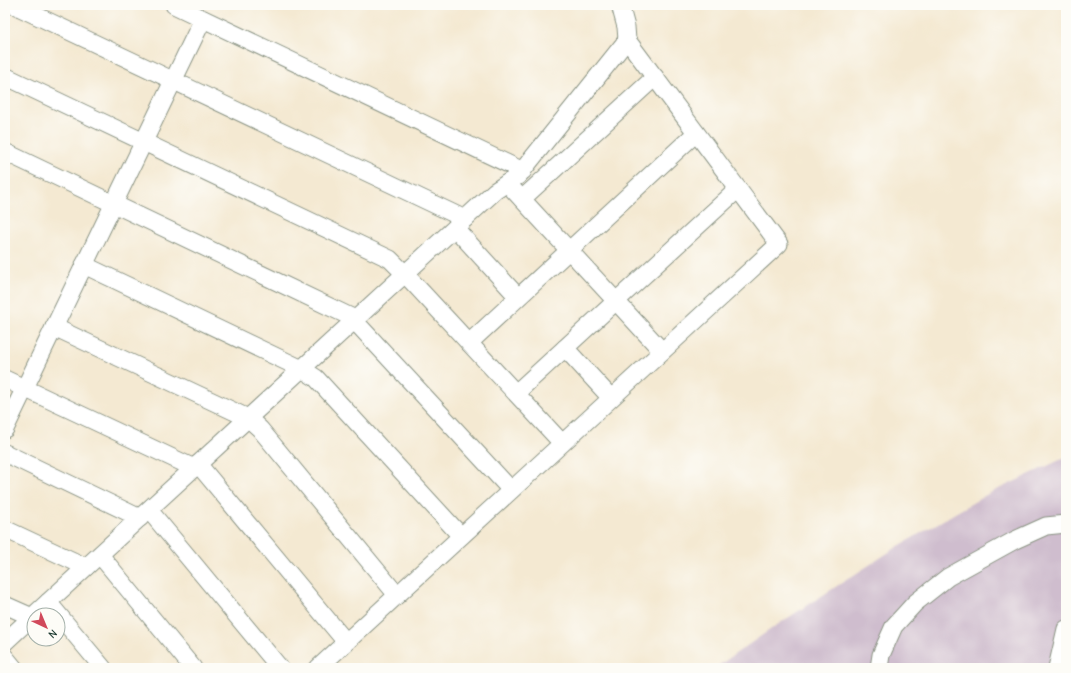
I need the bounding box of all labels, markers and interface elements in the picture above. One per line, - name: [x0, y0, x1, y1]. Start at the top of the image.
- north arrow: [26, 607, 66, 647]
- text: N: [45, 627, 60, 641]

